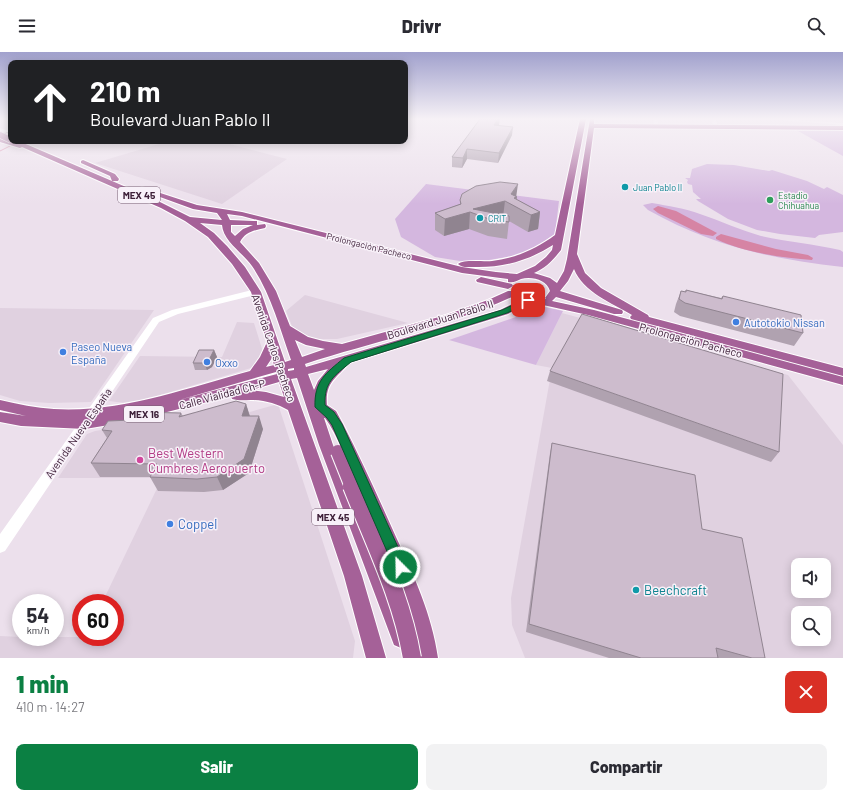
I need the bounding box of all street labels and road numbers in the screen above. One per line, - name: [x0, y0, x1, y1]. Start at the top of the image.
- road number: MEX 45: [118, 187, 160, 203]
- street label: Prolongación Pacheco: [326, 230, 413, 262]
- street label: Avenida Carlos Pacheco: [249, 292, 299, 404]
- street label: Boulevard Juan Pablo II: [385, 297, 495, 341]
- street label: Prolongación Pacheco: [638, 320, 744, 360]
- street label: Calle Vialidad Ch-P: [177, 376, 267, 412]
- street label: Avenida Nueva España: [42, 385, 114, 481]
- road number: MEX 16: [124, 406, 164, 422]
- road number: MEX 45: [312, 509, 354, 525]

